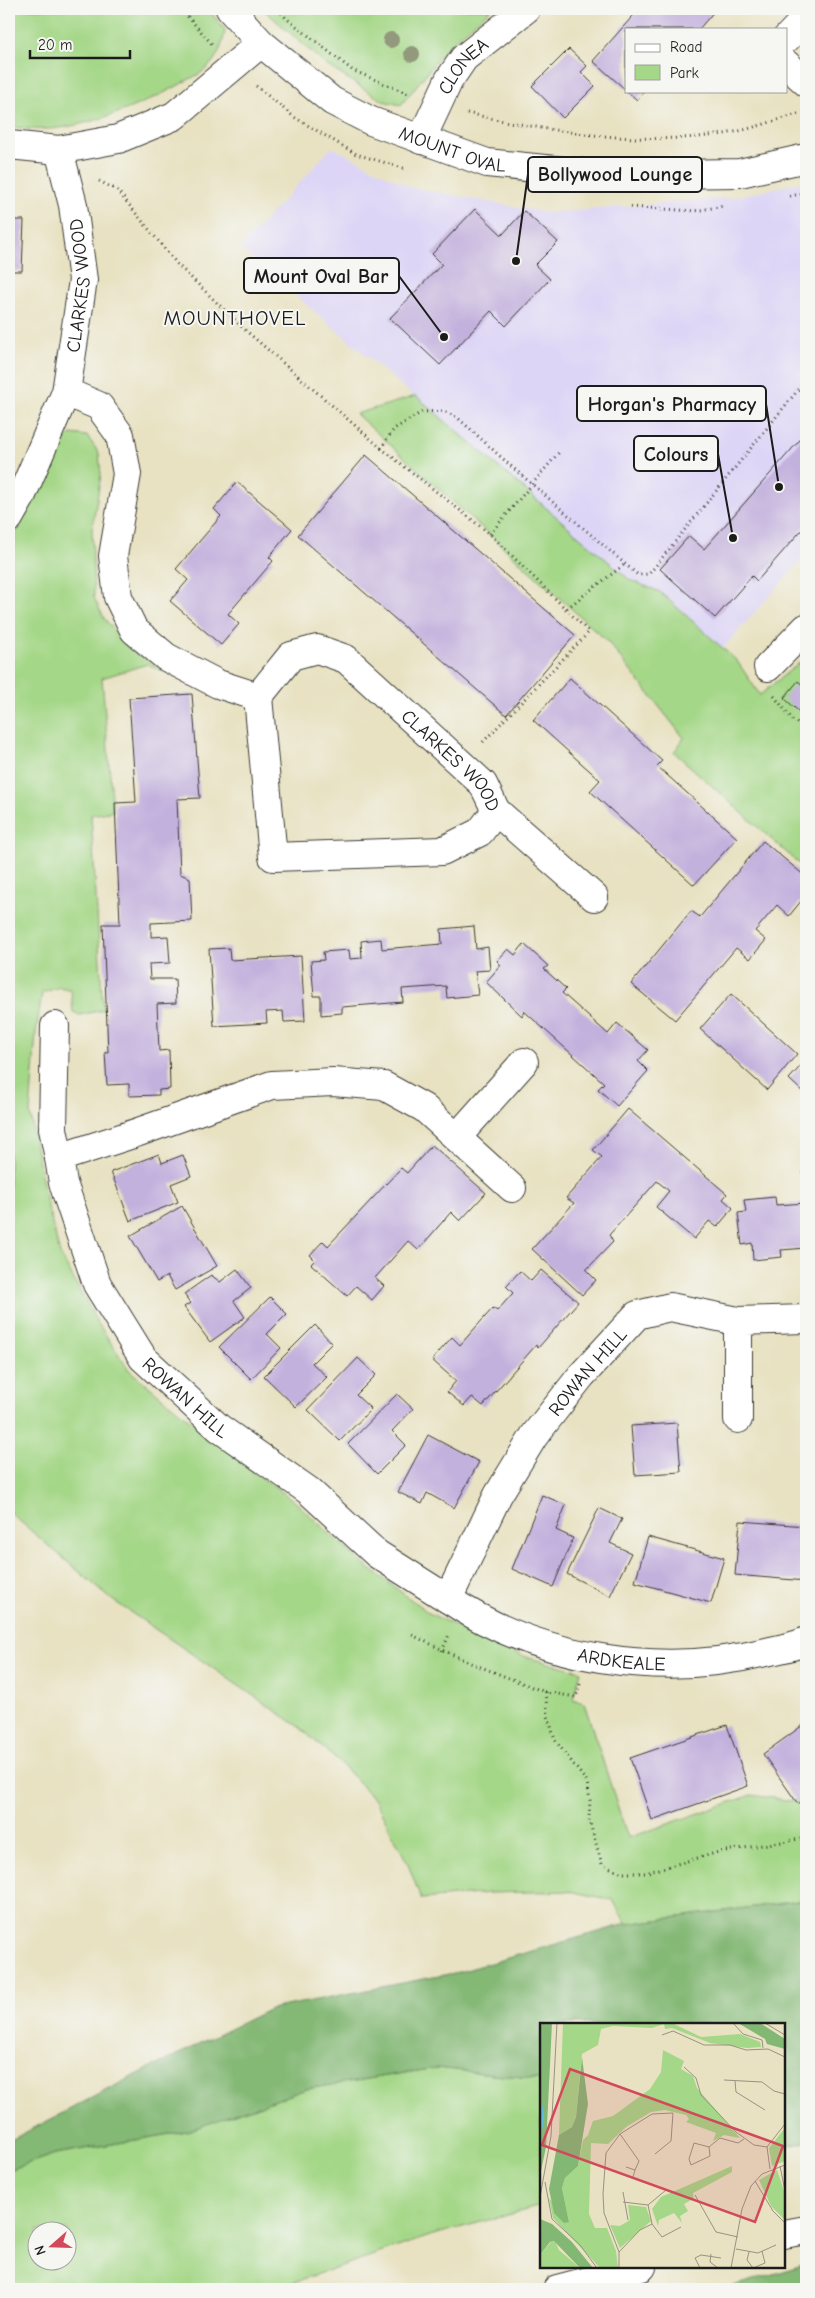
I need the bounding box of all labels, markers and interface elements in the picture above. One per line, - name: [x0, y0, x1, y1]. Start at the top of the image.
- scale bar: [30, 28, 130, 60]
- legend: [625, 28, 788, 92]
- street label: CLONEA: [434, 33, 493, 98]
- text: 20 m: [38, 36, 72, 54]
- text: Road: [670, 38, 702, 56]
- text: Park: [670, 64, 699, 82]
- street label: MOUNT OVAL: [396, 122, 507, 177]
- callout: Bollywood Lounge: [528, 157, 702, 192]
- text: Bollywood Lounge: [538, 163, 692, 186]
- street label: CLARKES WOOD: [62, 217, 95, 354]
- callout: Mount Oval Bar: [244, 258, 399, 293]
- text: Mount Oval Bar: [254, 265, 388, 288]
- district label: MOUNTHOVEL: [163, 306, 307, 330]
- callout: Horgan's Pharmacy: [577, 386, 766, 421]
- text: Horgan's Pharmacy: [588, 393, 757, 416]
- callout: Colours: [634, 436, 718, 471]
- text: Colours: [644, 443, 708, 466]
- street label: CLARKES WOOD: [397, 705, 504, 815]
- street label: ROWAN HILL: [544, 1323, 632, 1420]
- street label: ROWAN HILL: [138, 1353, 233, 1443]
- street label: ARDKEALE: [575, 1644, 666, 1676]
- inset map: [540, 2023, 785, 2268]
- north arrow: [28, 2220, 78, 2270]
- text: N: [31, 2243, 50, 2257]

